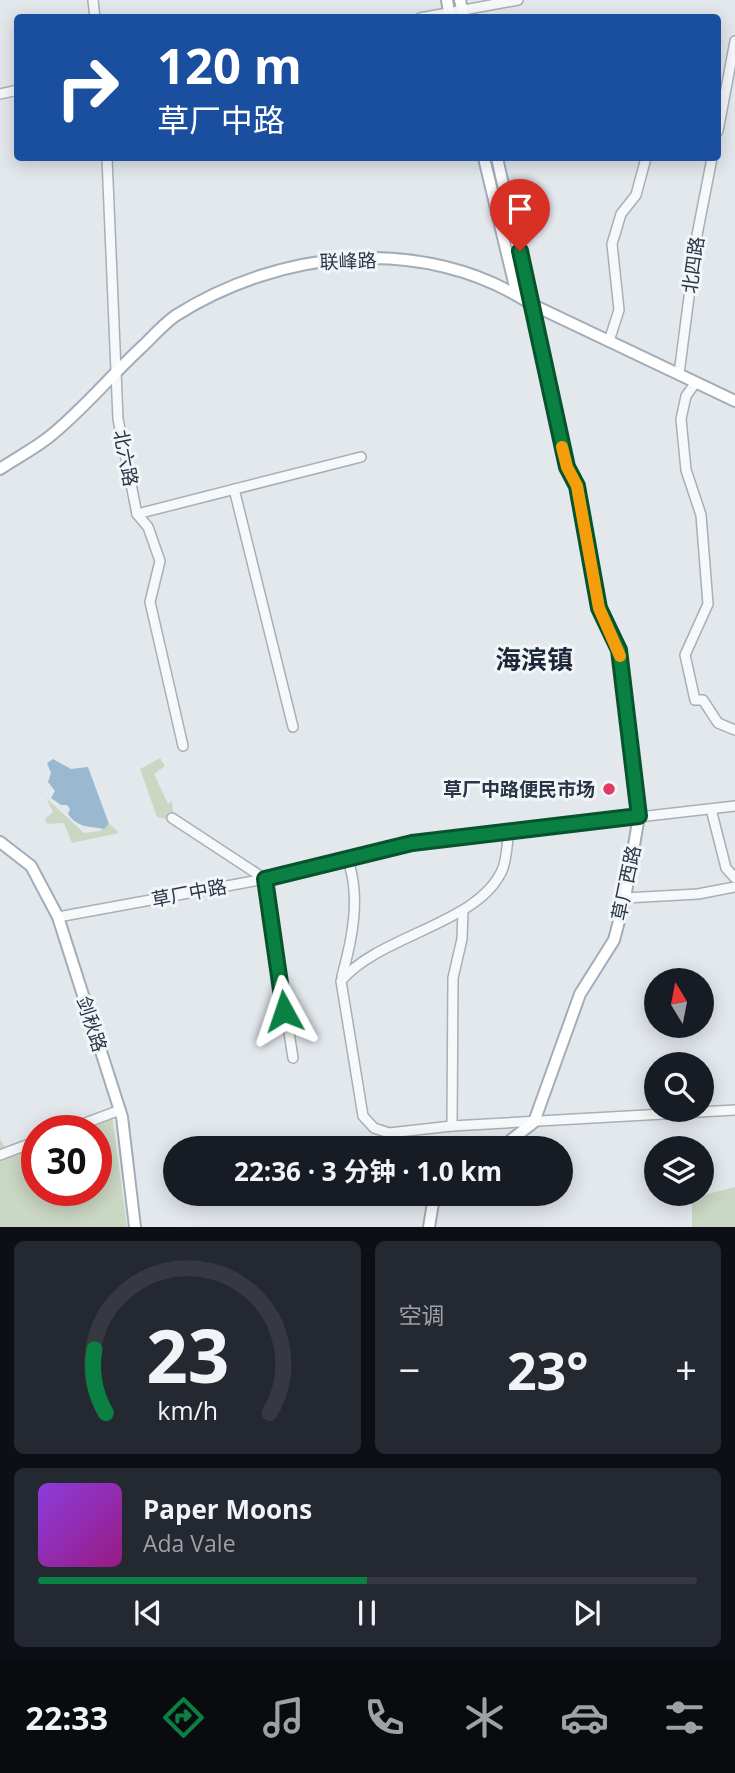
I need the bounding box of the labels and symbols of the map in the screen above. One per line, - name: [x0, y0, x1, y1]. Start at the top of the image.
- pin: [490, 179, 550, 251]
- street label: 北四路: [676, 235, 710, 295]
- street label: 联峰路: [319, 247, 377, 275]
- street label: 北六路: [108, 428, 144, 488]
- district label: 海滨镇: [495, 641, 573, 677]
- place label: 草厂中路便民市场: [443, 776, 595, 802]
- marker: 草厂中路便民市场: [601, 781, 617, 797]
- street label: 草厂西路: [605, 843, 647, 923]
- street label: 草厂中路: [149, 873, 229, 913]
- north arrow: [644, 968, 714, 1038]
- position arrow: [247, 974, 321, 1048]
- street label: 剑秋路: [71, 993, 113, 1055]
- speed limit sign: 30: [21, 1115, 112, 1206]

